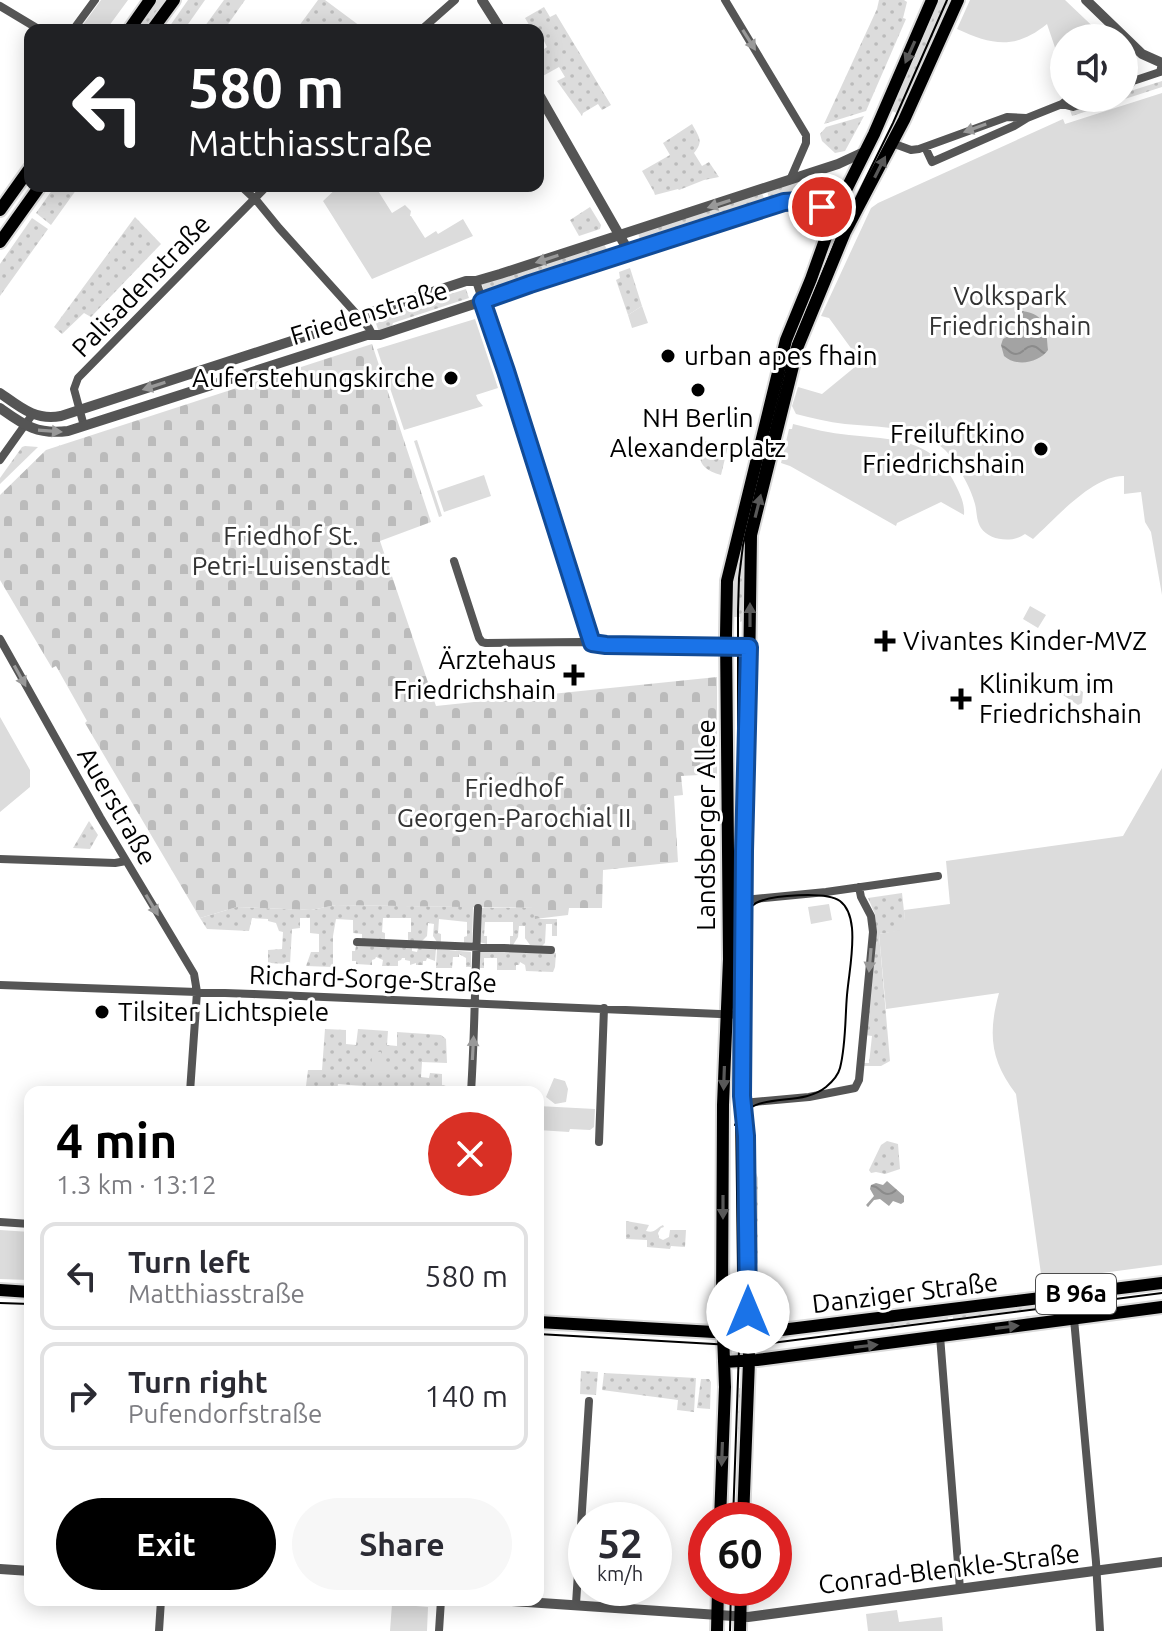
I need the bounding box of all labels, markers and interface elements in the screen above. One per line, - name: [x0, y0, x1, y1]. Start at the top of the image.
- map controls: [1050, 24, 1138, 112]
- button: sound: [1050, 24, 1138, 112]
- one-way arrow: [742, 29, 756, 51]
- one-way arrow: [903, 40, 916, 63]
- icon: left: [56, 56, 160, 160]
- text: 580 m: [188, 56, 344, 119]
- text: Matthiasstraße: [188, 122, 433, 163]
- one-way arrow: [963, 122, 987, 135]
- one-way arrow: [873, 156, 886, 179]
- pin: [788, 173, 856, 241]
- icon: arrive: [800, 185, 844, 229]
- one-way arrow: [707, 198, 731, 210]
- street label: Palisadenstraße: [66, 209, 216, 362]
- one-way arrow: [535, 254, 559, 266]
- street label: Friedenstraße: [287, 275, 451, 350]
- park label: Volkspark Friedrichshain: [929, 281, 1091, 340]
- place label: urban apes fhain: [684, 341, 878, 370]
- marker: urban apes fhain: [659, 347, 677, 365]
- place label: Auferstehungskirche: [192, 363, 435, 392]
- marker: Auferstehungskirche: [442, 369, 460, 387]
- one-way arrow: [142, 380, 166, 393]
- marker: NH Berlin Alexanderplatz: [689, 381, 707, 399]
- place label: NH Berlin Alexanderplatz: [610, 403, 786, 462]
- place label: Freiluftkino Friedrichshain: [862, 419, 1025, 478]
- one-way arrow: [38, 424, 63, 437]
- marker: Freiluftkino Friedrichshain: [1032, 440, 1050, 458]
- one-way arrow: [752, 494, 765, 519]
- park label: Friedhof St. Petri-Luisenstadt: [192, 521, 390, 580]
- one-way arrow: [743, 602, 756, 627]
- place label: Vivantes Kinder-MVZ: [903, 626, 1147, 655]
- marker: Vivantes Kinder-MVZ: [874, 630, 896, 652]
- place label: Ärztehaus Friedrichshain: [393, 645, 556, 704]
- one-way arrow: [13, 664, 27, 687]
- marker: Ärztehaus Friedrichshain: [563, 664, 585, 686]
- place label: Klinikum im Friedrichshain: [979, 669, 1142, 728]
- marker: Klinikum im Friedrichshain: [950, 688, 972, 710]
- street label: Landsberger Allee: [691, 719, 720, 931]
- street label: Auerstraße: [72, 742, 163, 870]
- park label: Friedhof Georgen-Parochial II: [397, 773, 631, 832]
- one-way arrow: [145, 894, 159, 916]
- one-way arrow: [864, 947, 877, 972]
- street label: Richard-Sorge-Straße: [249, 960, 497, 997]
- place label: Tilsiter Lichtspiele: [118, 997, 329, 1026]
- marker: Tilsiter Lichtspiele: [93, 1003, 111, 1021]
- one-way arrow: [467, 1035, 480, 1060]
- one-way arrow: [718, 1066, 731, 1091]
- button: close: [428, 1112, 512, 1196]
- text: 4 min: [56, 1113, 177, 1167]
- text: 1.3 km · 13:12: [56, 1170, 217, 1199]
- one-way arrow: [716, 1195, 729, 1220]
- text: Turn left: [128, 1245, 250, 1279]
- icon: left: [60, 1254, 104, 1298]
- text: 580 m: [424, 1259, 508, 1293]
- street label: Danziger Straße: [810, 1267, 1000, 1318]
- position arrow: [706, 1270, 790, 1354]
- road number: B 96a: [1036, 1274, 1116, 1314]
- text: Matthiasstraße: [128, 1279, 305, 1308]
- one-way arrow: [995, 1321, 1020, 1334]
- one-way arrow: [854, 1339, 879, 1352]
- text: Turn right: [128, 1365, 268, 1399]
- icon: right: [60, 1374, 104, 1418]
- text: 140 m: [424, 1379, 508, 1413]
- text: Pufendorfstraße: [128, 1399, 322, 1428]
- one-way arrow: [716, 1442, 729, 1467]
- button: Exit: [56, 1498, 276, 1590]
- button: Share: [292, 1498, 512, 1590]
- speed limit sign: 60: [688, 1502, 792, 1606]
- text: 52: [597, 1521, 643, 1566]
- street label: Conrad-Blenkle-Straße: [817, 1538, 1081, 1599]
- text: km/h: [597, 1562, 643, 1585]

